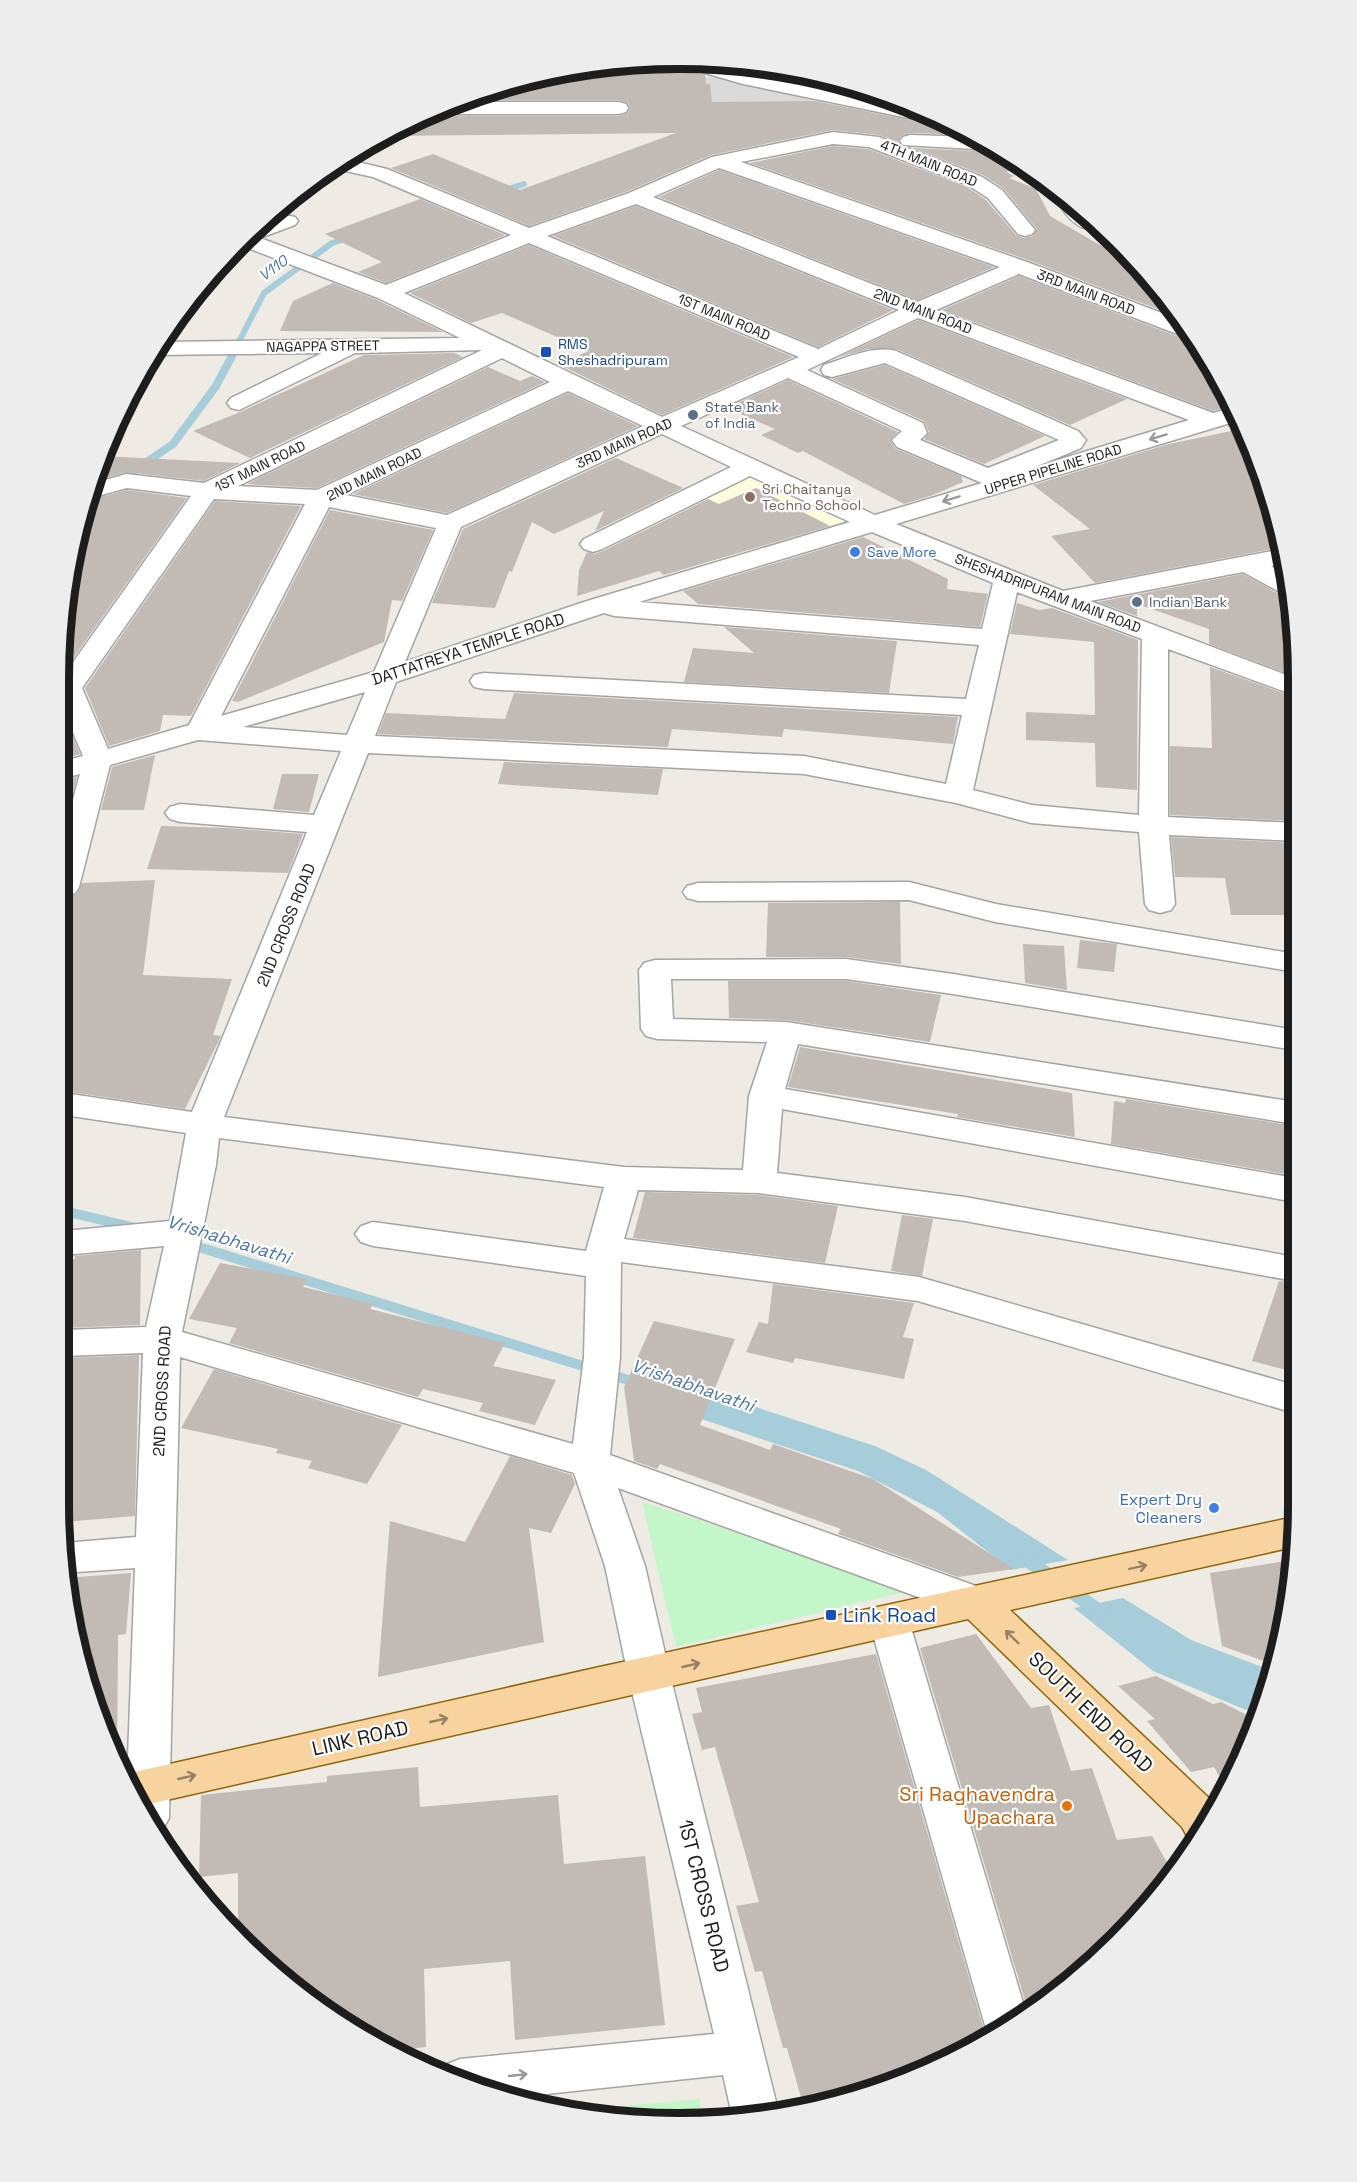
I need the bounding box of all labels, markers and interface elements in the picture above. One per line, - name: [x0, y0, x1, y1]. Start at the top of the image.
- street label: 4TH MAIN ROAD: [878, 135, 980, 191]
- water label: V110: [255, 250, 292, 285]
- street label: 3RD MAIN ROAD: [1034, 265, 1138, 319]
- street label: 2ND MAIN ROAD: [871, 284, 975, 338]
- street label: 1ST MAIN ROAD: [675, 289, 773, 345]
- place label: RMS Sheshadripuram: [558, 335, 668, 369]
- street label: NAGAPPA STREET: [266, 336, 380, 356]
- marker: RMS Sheshadripuram: [539, 345, 553, 359]
- place label: State Bank of India: [705, 398, 780, 432]
- marker: State Bank of India: [686, 408, 700, 422]
- street label: 3RD MAIN ROAD: [573, 414, 675, 472]
- one-way arrow: [1149, 432, 1168, 443]
- street label: 1ST MAIN ROAD: [212, 436, 308, 496]
- street label: UPPER PIPELINE ROAD: [982, 440, 1124, 498]
- street label: 2ND MAIN ROAD: [323, 443, 425, 505]
- place label: Sri Chaitanya Techno School: [762, 480, 861, 514]
- marker: Sri Chaitanya Techno School: [743, 490, 757, 504]
- one-way arrow: [942, 494, 961, 505]
- place label: Save More: [867, 543, 936, 561]
- marker: Save More: [848, 545, 862, 559]
- street label: SHESHADRIPURAM MAIN ROAD: [952, 549, 1144, 637]
- place label: Indian Bank: [1149, 593, 1228, 611]
- marker: Indian Bank: [1130, 595, 1144, 609]
- street label: DATTATREYA TEMPLE ROAD: [369, 608, 567, 690]
- street label: 2ND CROSS ROAD: [252, 860, 320, 990]
- water label: Vrishabhavathi: [164, 1209, 296, 1270]
- street label: 2ND CROSS ROAD: [148, 1325, 176, 1457]
- water label: Vrishabhavathi: [629, 1353, 760, 1418]
- place label: Expert Dry Cleaners: [1120, 1489, 1202, 1528]
- marker: Expert Dry Cleaners: [1207, 1501, 1221, 1515]
- one-way arrow: [1128, 1560, 1147, 1572]
- place label: Link Road: [843, 1602, 936, 1628]
- marker: Link Road: [824, 1608, 838, 1622]
- one-way arrow: [1004, 1629, 1019, 1644]
- street label: SOUTH END ROAD: [1023, 1646, 1159, 1778]
- one-way arrow: [681, 1659, 700, 1670]
- street label: LINK ROAD: [309, 1714, 411, 1762]
- one-way arrow: [429, 1714, 448, 1725]
- one-way arrow: [177, 1771, 196, 1783]
- place label: Sri Raghavendra Upachara: [899, 1781, 1055, 1830]
- marker: Sri Raghavendra Upachara: [1060, 1799, 1074, 1813]
- street label: 1ST CROSS ROAD: [672, 1817, 736, 1975]
- one-way arrow: [508, 2069, 527, 2080]

